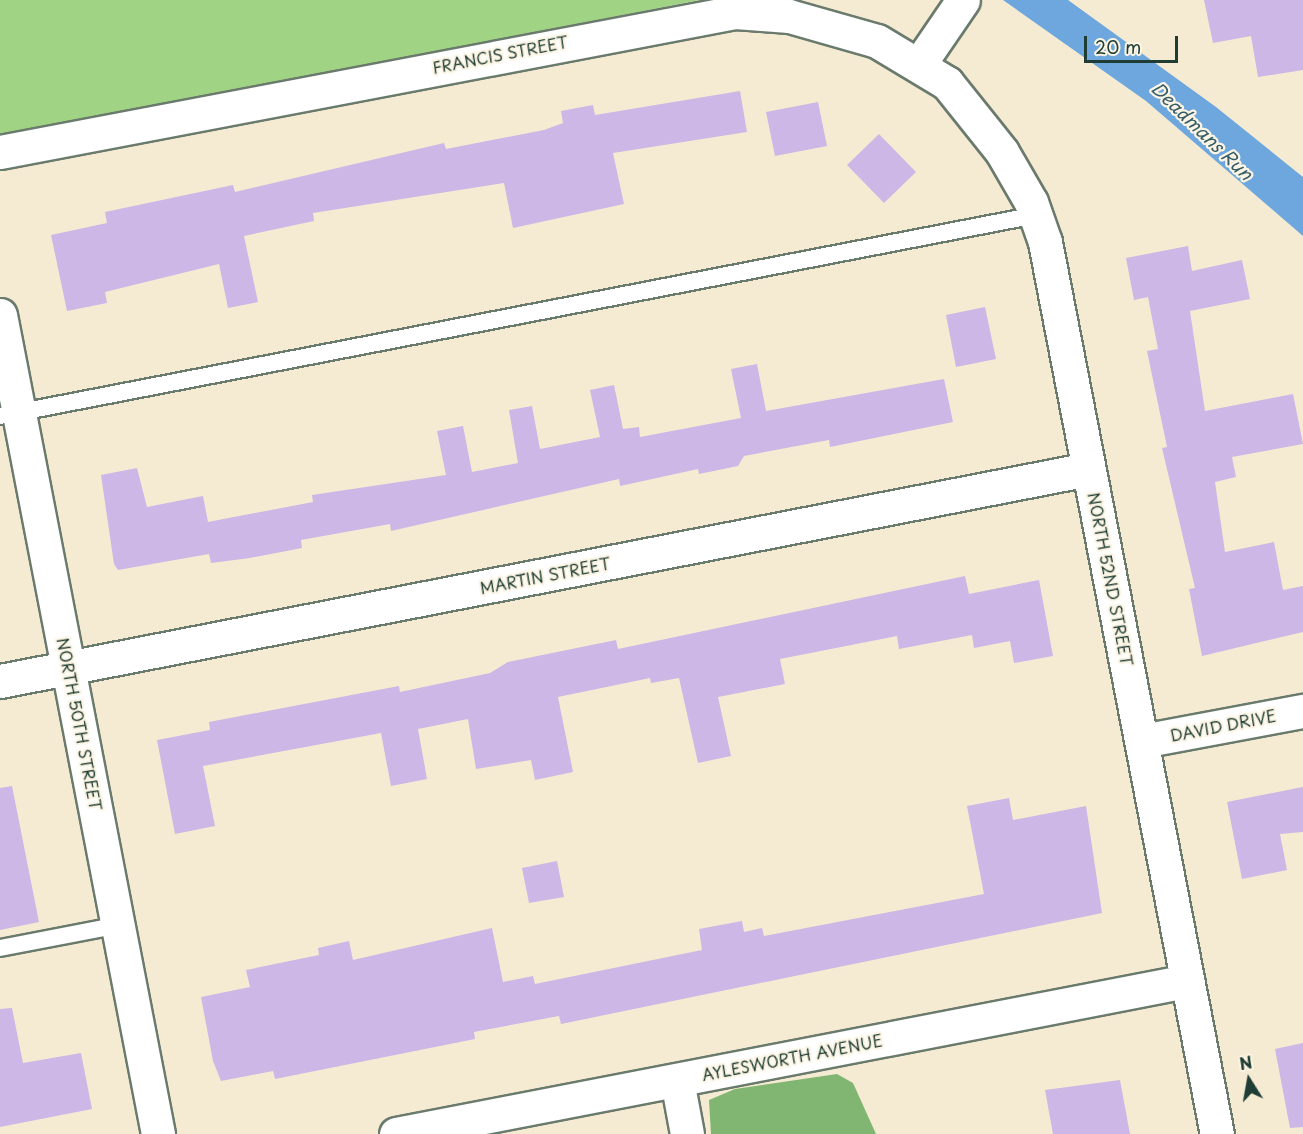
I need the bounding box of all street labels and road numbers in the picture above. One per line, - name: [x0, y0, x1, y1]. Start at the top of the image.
- street label: FRANCIS STREET: [429, 31, 571, 77]
- street label: NORTH 52ND STREET: [1084, 489, 1138, 669]
- street label: MARTIN STREET: [478, 553, 612, 597]
- street label: NORTH 50TH STREET: [54, 635, 106, 813]
- street label: DAVID DRIVE: [1169, 705, 1277, 745]
- street label: AYLESWORTH AVENUE: [700, 1030, 884, 1084]

